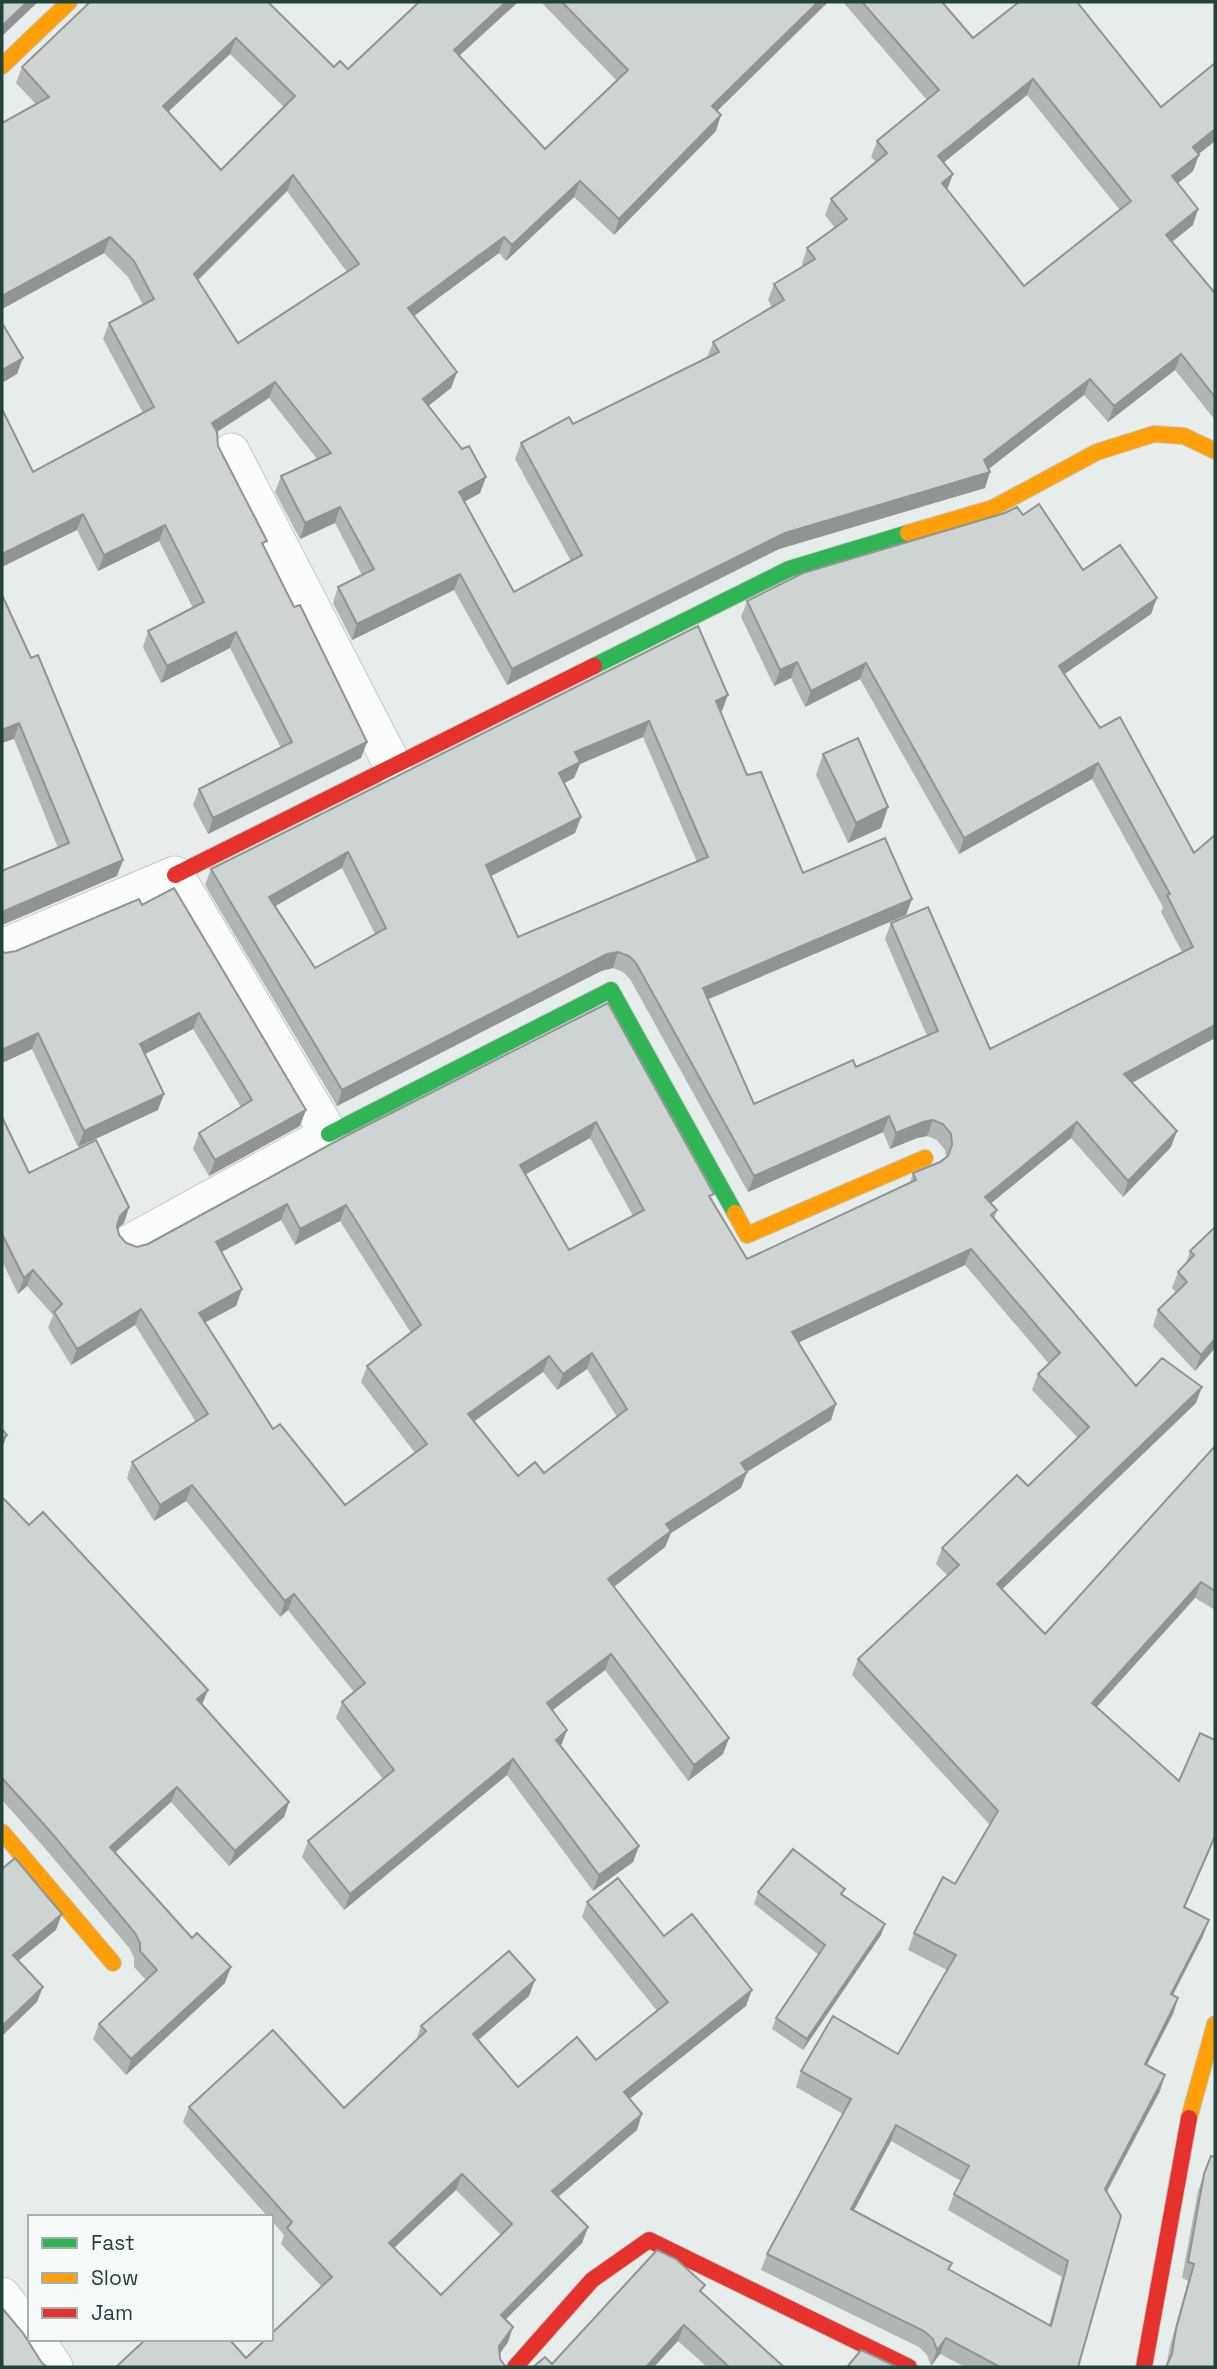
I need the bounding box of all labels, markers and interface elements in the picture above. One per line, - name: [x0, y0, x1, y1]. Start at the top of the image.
- legend: [28, 2215, 273, 2341]
- text: Fast: [91, 2229, 135, 2256]
- text: Slow: [91, 2264, 139, 2291]
- text: Jam: [91, 2299, 133, 2326]

